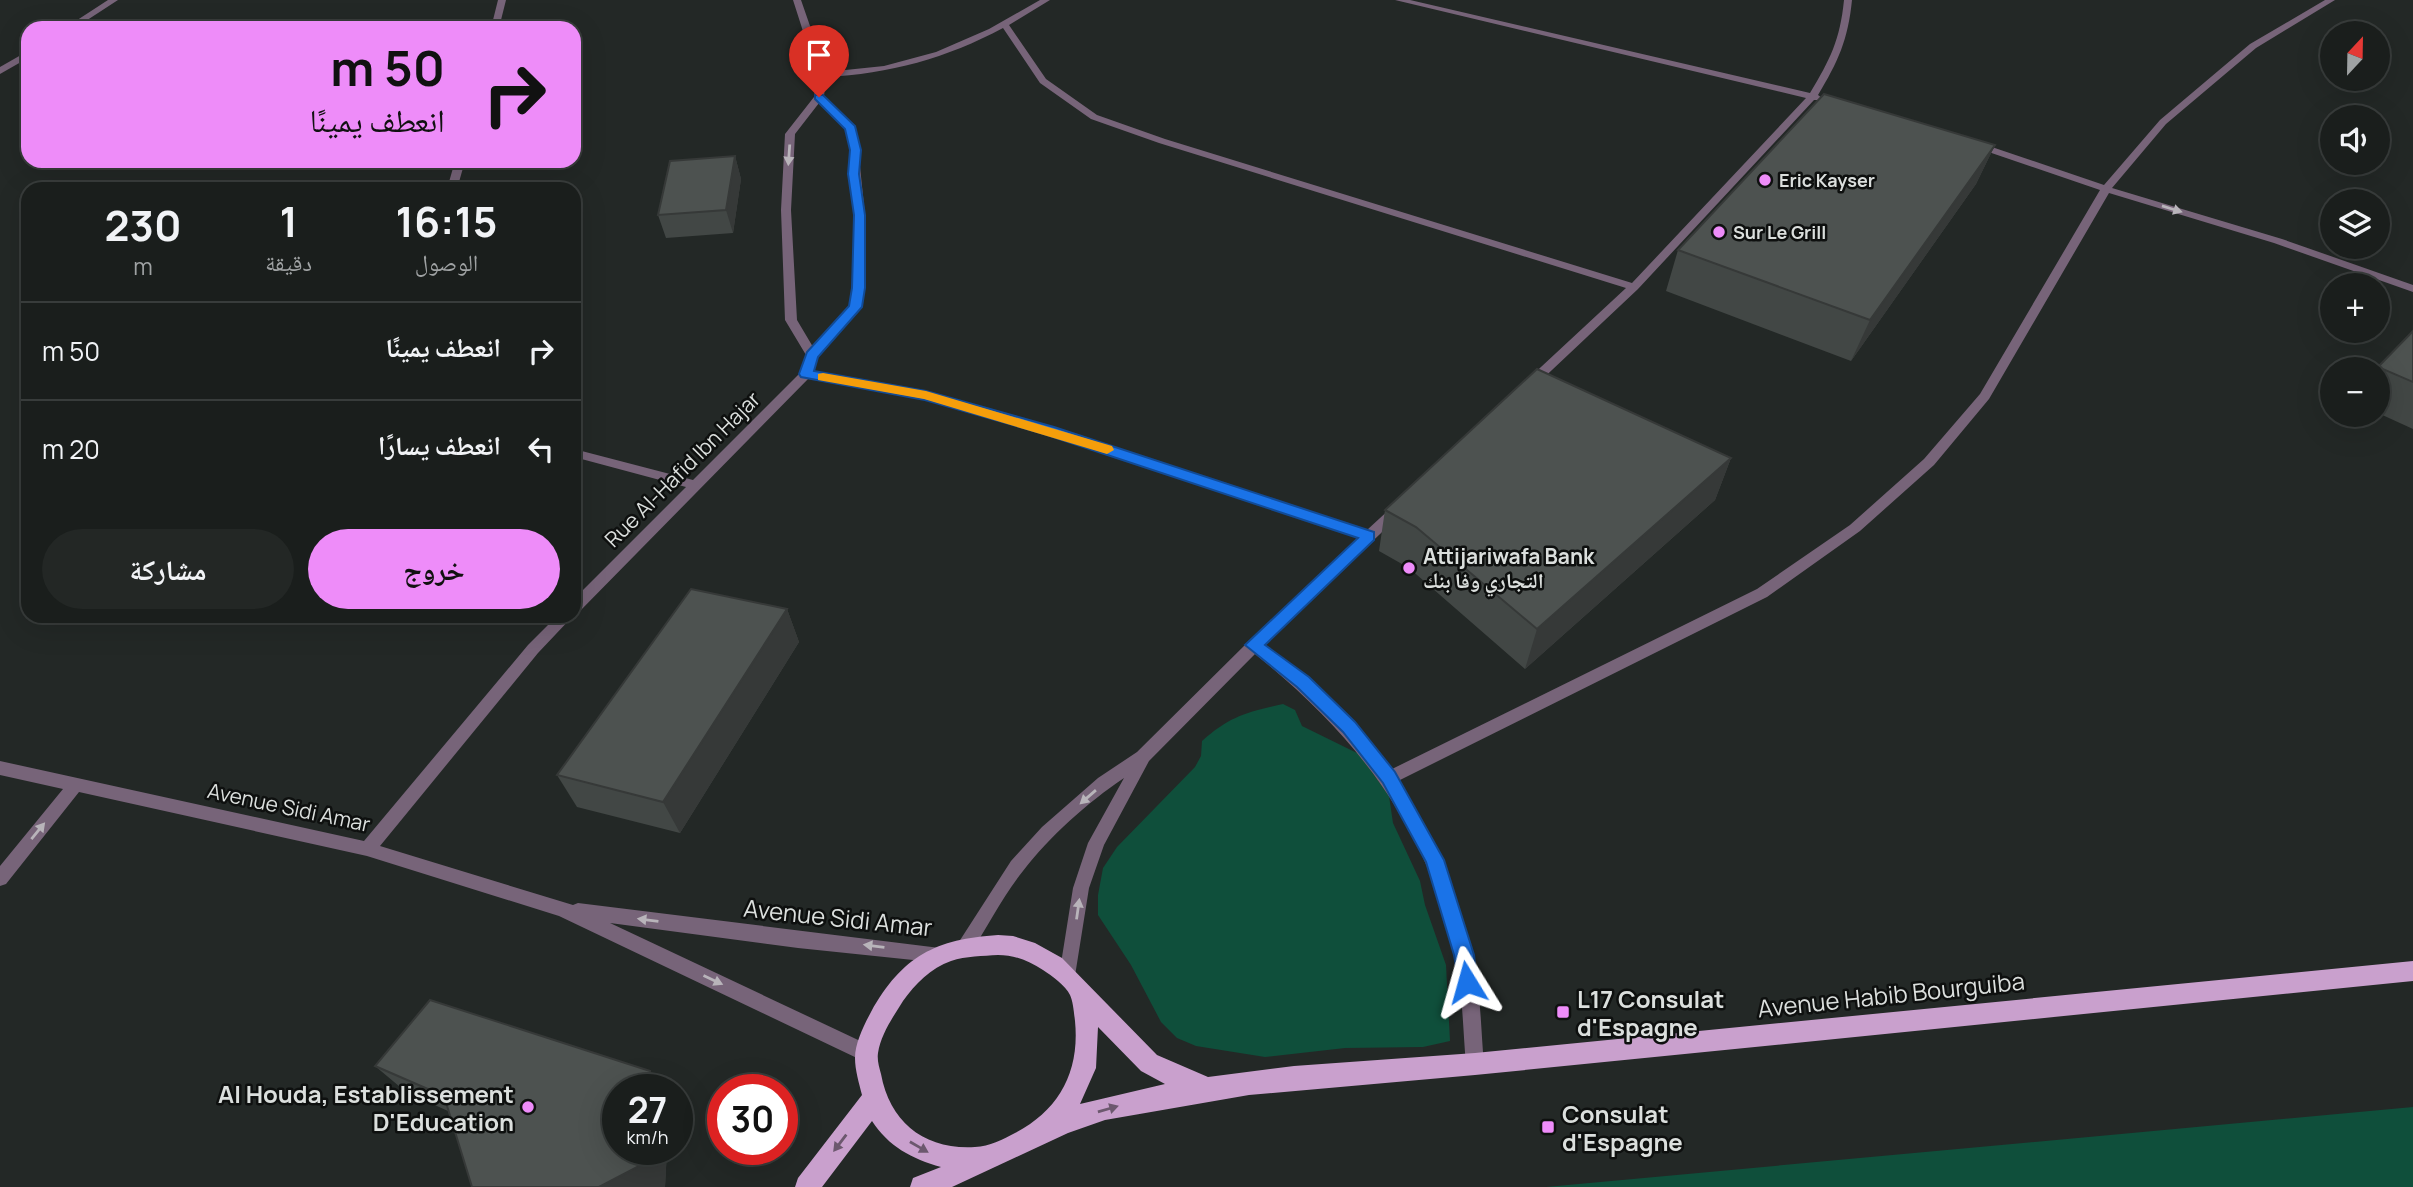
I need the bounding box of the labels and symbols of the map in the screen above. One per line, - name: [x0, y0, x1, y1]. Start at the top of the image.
- north arrow: [2320, 21, 2390, 91]
- pin: [789, 25, 849, 97]
- one-way arrow: [783, 145, 794, 167]
- place label: Eric Kayser: [1779, 168, 1875, 192]
- marker: Eric Kayser: [1757, 172, 1773, 188]
- one-way arrow: [2161, 204, 2182, 214]
- place label: Sur Le Grill: [1733, 220, 1826, 244]
- marker: Sur Le Grill: [1711, 224, 1727, 240]
- street label: Rue Al-Hafid Ibn Hajar: [598, 385, 766, 553]
- place label: Attijariwafa Bank التجاري وفا بنك: [1423, 542, 1595, 597]
- marker: Attijariwafa Bank التجاري وفا بنك: [1401, 560, 1417, 576]
- street label: Avenue Sidi Amar: [205, 776, 373, 838]
- one-way arrow: [1079, 789, 1097, 805]
- one-way arrow: [30, 823, 45, 840]
- street label: Avenue Sidi Amar: [742, 891, 934, 943]
- one-way arrow: [1073, 898, 1084, 920]
- one-way arrow: [637, 914, 659, 925]
- one-way arrow: [863, 940, 885, 951]
- position arrow: [1430, 945, 1504, 1019]
- street label: Avenue Habib Bourguiba: [1756, 964, 2026, 1024]
- one-way arrow: [703, 974, 723, 985]
- place label: L17 Consulat d'Espagne: [1577, 982, 1724, 1043]
- marker: L17 Consulat d'Espagne: [1555, 1004, 1571, 1020]
- speed limit sign: 30: [707, 1074, 798, 1165]
- place label: Al Houda, Establissement D'Education: [218, 1077, 514, 1138]
- place label: Consulat d'Espagne: [1562, 1097, 1683, 1158]
- marker: Al Houda, Establissement D'Education: [520, 1099, 536, 1115]
- one-way arrow: [1097, 1103, 1118, 1113]
- marker: Consulat d'Espagne: [1540, 1119, 1556, 1135]
- one-way arrow: [832, 1134, 847, 1152]
- one-way arrow: [909, 1141, 929, 1153]

